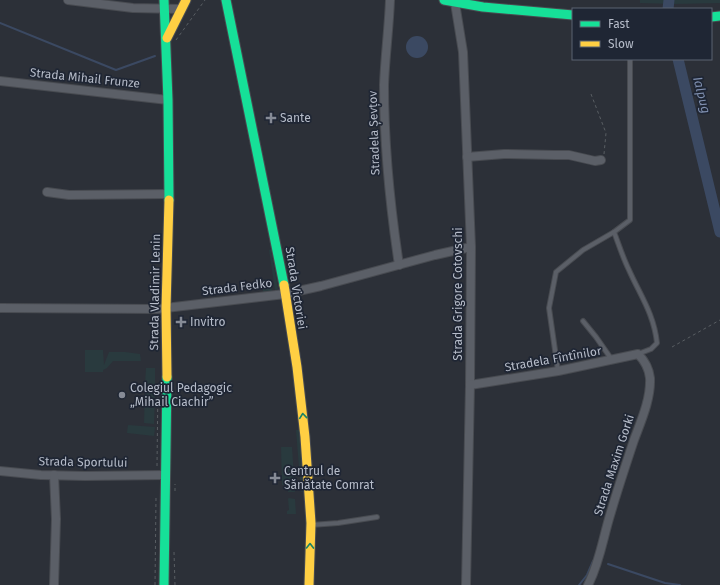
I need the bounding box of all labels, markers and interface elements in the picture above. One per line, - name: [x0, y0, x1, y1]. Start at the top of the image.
- legend: [572, 8, 712, 60]
- text: Fast: [608, 17, 630, 31]
- text: Slow: [608, 37, 634, 51]
- street label: Strada Mihail Frunze: [29, 65, 141, 91]
- water label: Ialpug: [690, 75, 714, 115]
- street label: Stradela Șevțov: [366, 90, 383, 175]
- place label: Sante: [280, 111, 311, 125]
- marker: Sante: [265, 112, 277, 124]
- street label: Strada Grigore Cotovschi: [451, 227, 465, 361]
- street label: Strada Vladimir Lenin: [147, 233, 163, 351]
- street label: Strada Victoriei: [283, 246, 309, 330]
- street label: Strada Fedko: [201, 276, 273, 298]
- place label: Invitro: [190, 315, 225, 329]
- marker: Invitro: [175, 316, 187, 328]
- street label: Stradela Fîntînilor: [504, 344, 603, 374]
- place label: Colegiul Pedagogic „Mihail Ciachir”: [130, 381, 232, 409]
- marker: Colegiul Pedagogic „Mihail Ciachir”: [117, 390, 127, 400]
- one-way arrow: [299, 413, 308, 419]
- street label: Strada Maxim Gorki: [591, 413, 637, 517]
- street label: Strada Sportului: [38, 454, 128, 470]
- place label: Centrul de Sănătate Comrat: [284, 464, 375, 492]
- marker: Centrul de Sănătate Comrat: [269, 472, 281, 484]
- one-way arrow: [306, 543, 314, 549]

